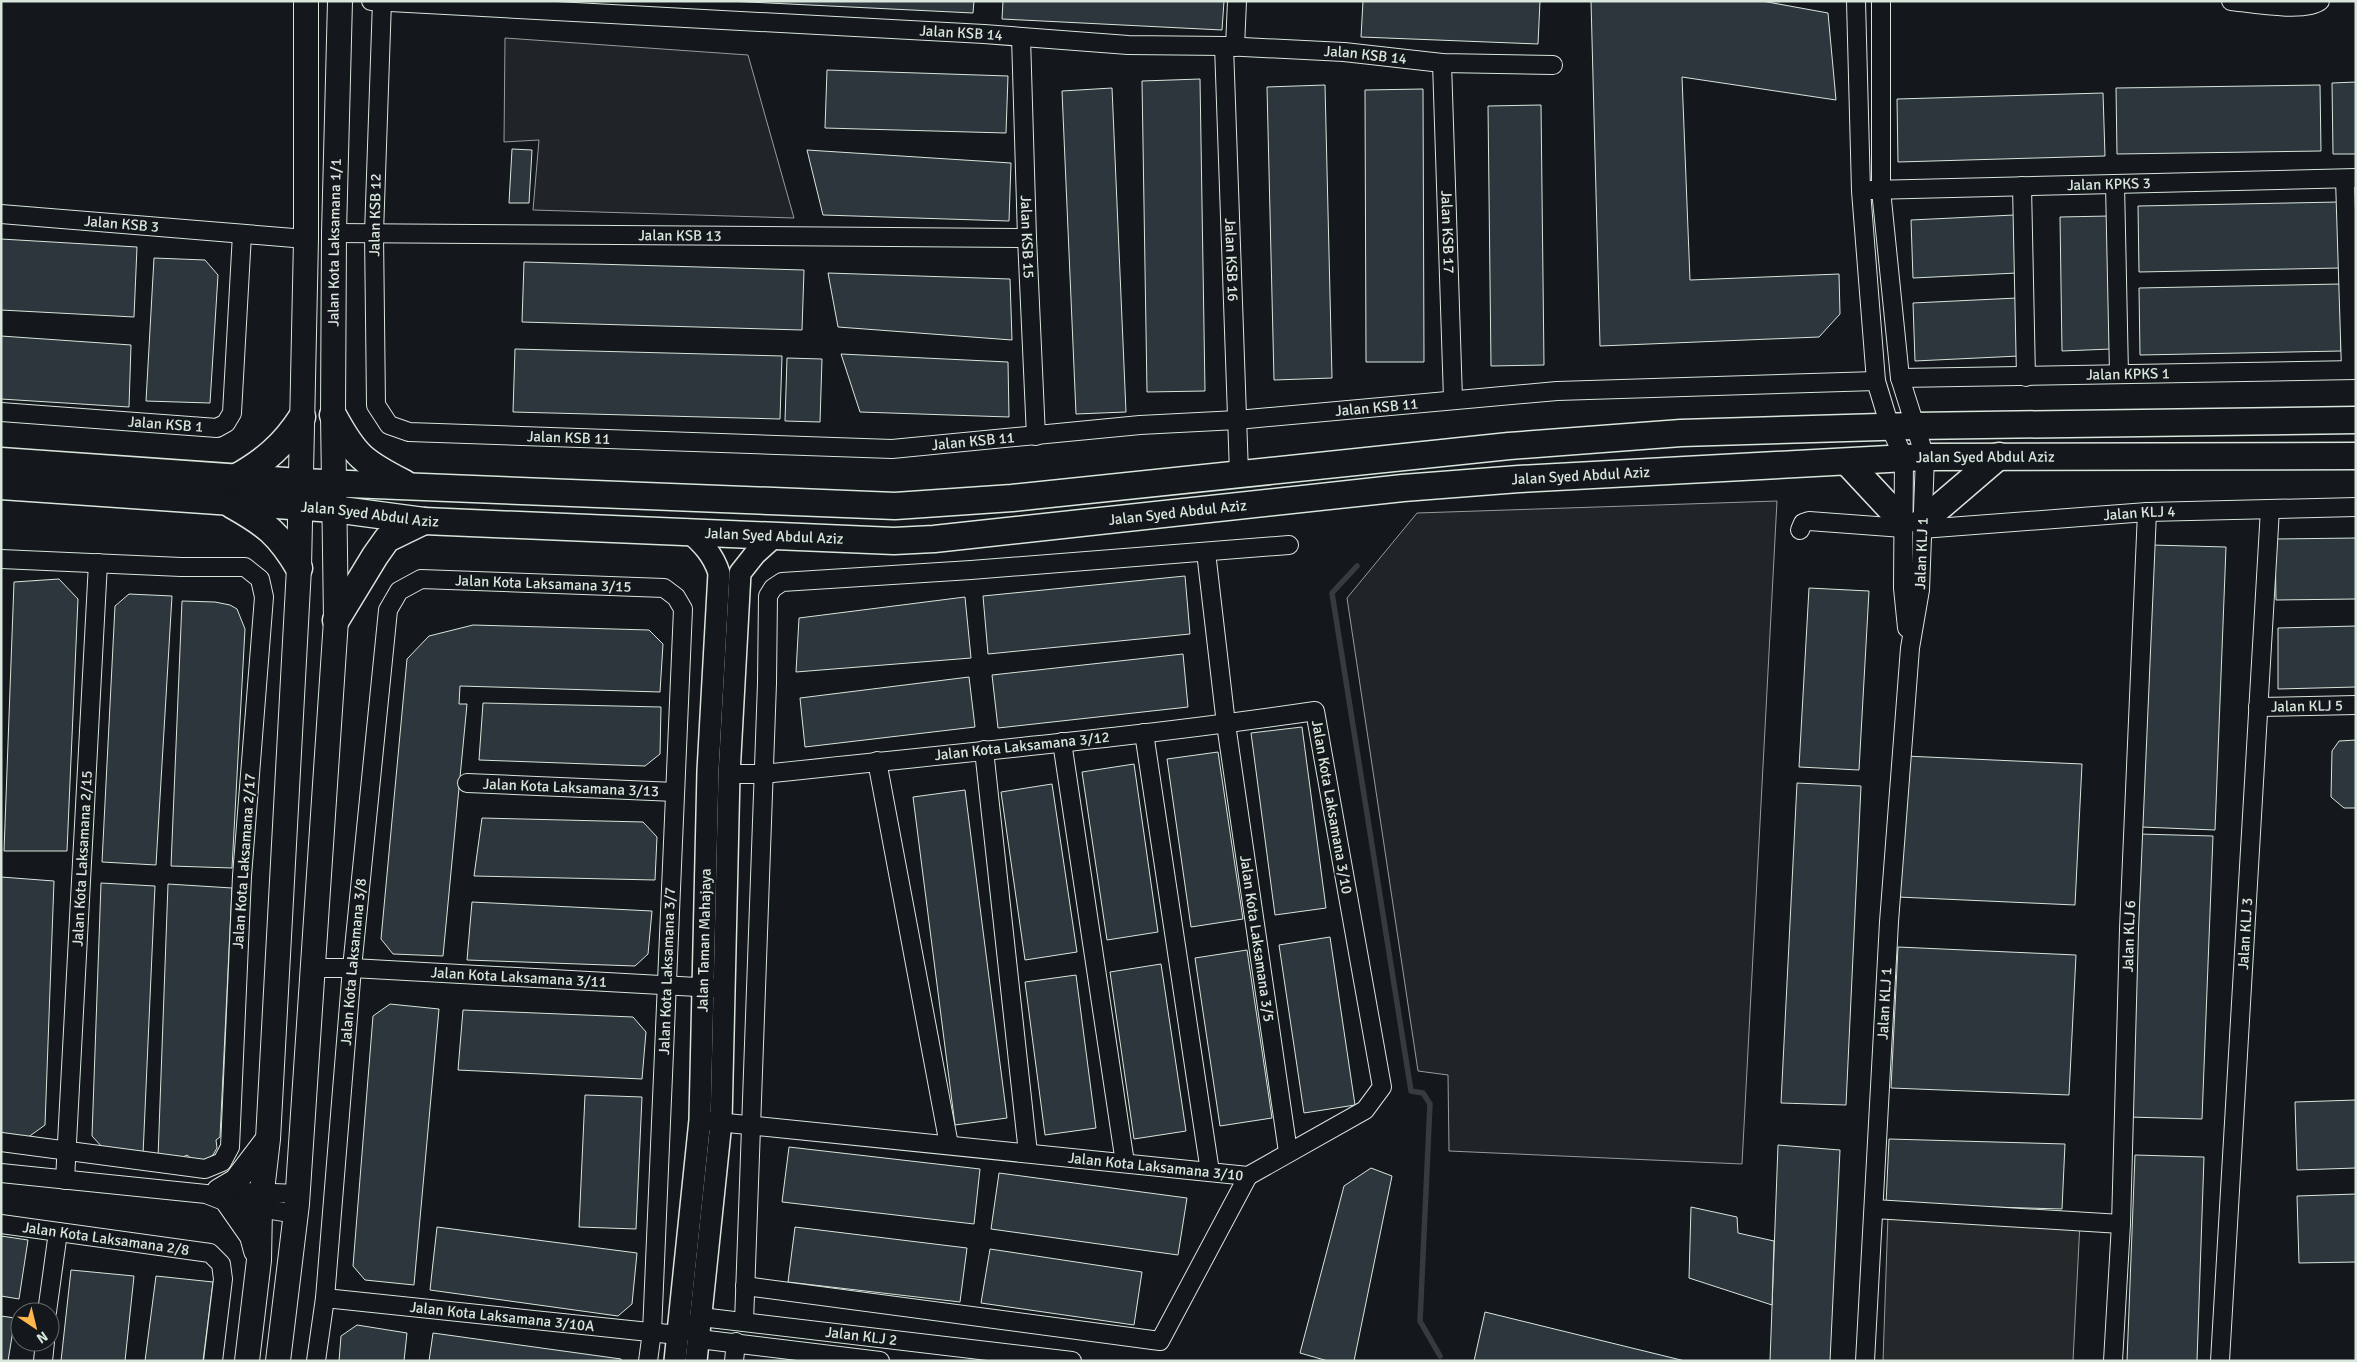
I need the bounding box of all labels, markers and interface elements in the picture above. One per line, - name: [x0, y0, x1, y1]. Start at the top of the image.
- street label: Jalan KSB 14: [919, 22, 1003, 44]
- street label: Jalan KSB 14: [1323, 42, 1408, 68]
- street label: Jalan Kota Laksamana 1/1: [324, 158, 345, 327]
- street label: Jalan KSB 12: [365, 173, 385, 257]
- street label: Jalan KPKS 3: [2067, 174, 2151, 194]
- street label: Jalan KSB 17: [1437, 190, 1458, 274]
- street label: Jalan KSB 15: [1017, 195, 1038, 279]
- street label: Jalan KSB 3: [83, 212, 160, 236]
- street label: Jalan KSB 16: [1221, 218, 1242, 302]
- street label: Jalan KSB 13: [638, 226, 722, 245]
- street label: Jalan KPKS 1: [2086, 364, 2170, 384]
- street label: Jalan KSB 11: [1334, 395, 1419, 420]
- street label: Jalan KSB 1: [127, 412, 204, 436]
- street label: Jalan KSB 11: [527, 427, 611, 448]
- street label: Jalan KSB 11: [931, 428, 1016, 454]
- street label: Jalan Syed Abdul Aziz: [1915, 448, 2055, 466]
- street label: Jalan Syed Abdul Aziz: [1511, 463, 1651, 489]
- street label: Jalan Syed Abdul Aziz: [1108, 496, 1248, 529]
- street label: Jalan Syed Abdul Aziz: [300, 498, 439, 531]
- street label: Jalan KLJ 4: [2103, 502, 2176, 524]
- street label: Jalan KLJ 1: [1911, 517, 1932, 590]
- street label: Jalan Syed Abdul Aziz: [704, 524, 844, 548]
- street label: Jalan Kota Laksamana 3/15: [455, 571, 632, 596]
- street label: Jalan KLJ 5: [2271, 696, 2343, 716]
- street label: Jalan Kota Laksamana 3/10: [1308, 719, 1356, 895]
- street label: Jalan Kota Laksamana 3/12: [933, 728, 1111, 764]
- street label: Jalan Kota Laksamana 2/15: [68, 770, 96, 947]
- street label: Jalan Kota Laksamana 2/17: [229, 772, 259, 950]
- street label: Jalan Kota Laksamana 3/13: [482, 775, 659, 800]
- street label: Jalan Kota Laksamana 3/5: [1236, 854, 1278, 1023]
- street label: Jalan Taman Mahajaya: [693, 868, 715, 1013]
- street label: Jalan Kota Laksamana 3/8: [337, 877, 370, 1046]
- street label: Jalan Kota Laksamana 3/7: [655, 887, 679, 1055]
- street label: Jalan KLJ 3: [2234, 897, 2256, 970]
- street label: Jalan KLJ 6: [2119, 900, 2139, 973]
- street label: Jalan Kota Laksamana 3/11: [430, 963, 607, 991]
- street label: Jalan KLJ 1: [1874, 967, 1896, 1040]
- street label: Jalan Kota Laksamana 3/10: [1067, 1149, 1244, 1184]
- street label: Jalan Kota Laksamana 2/8: [21, 1218, 191, 1259]
- street label: Jalan Kota Laksamana 3/10A: [409, 1298, 595, 1335]
- north arrow: [10, 1302, 60, 1352]
- street label: Jalan KLJ 2: [824, 1323, 898, 1349]
- text: N: [33, 1327, 51, 1347]

